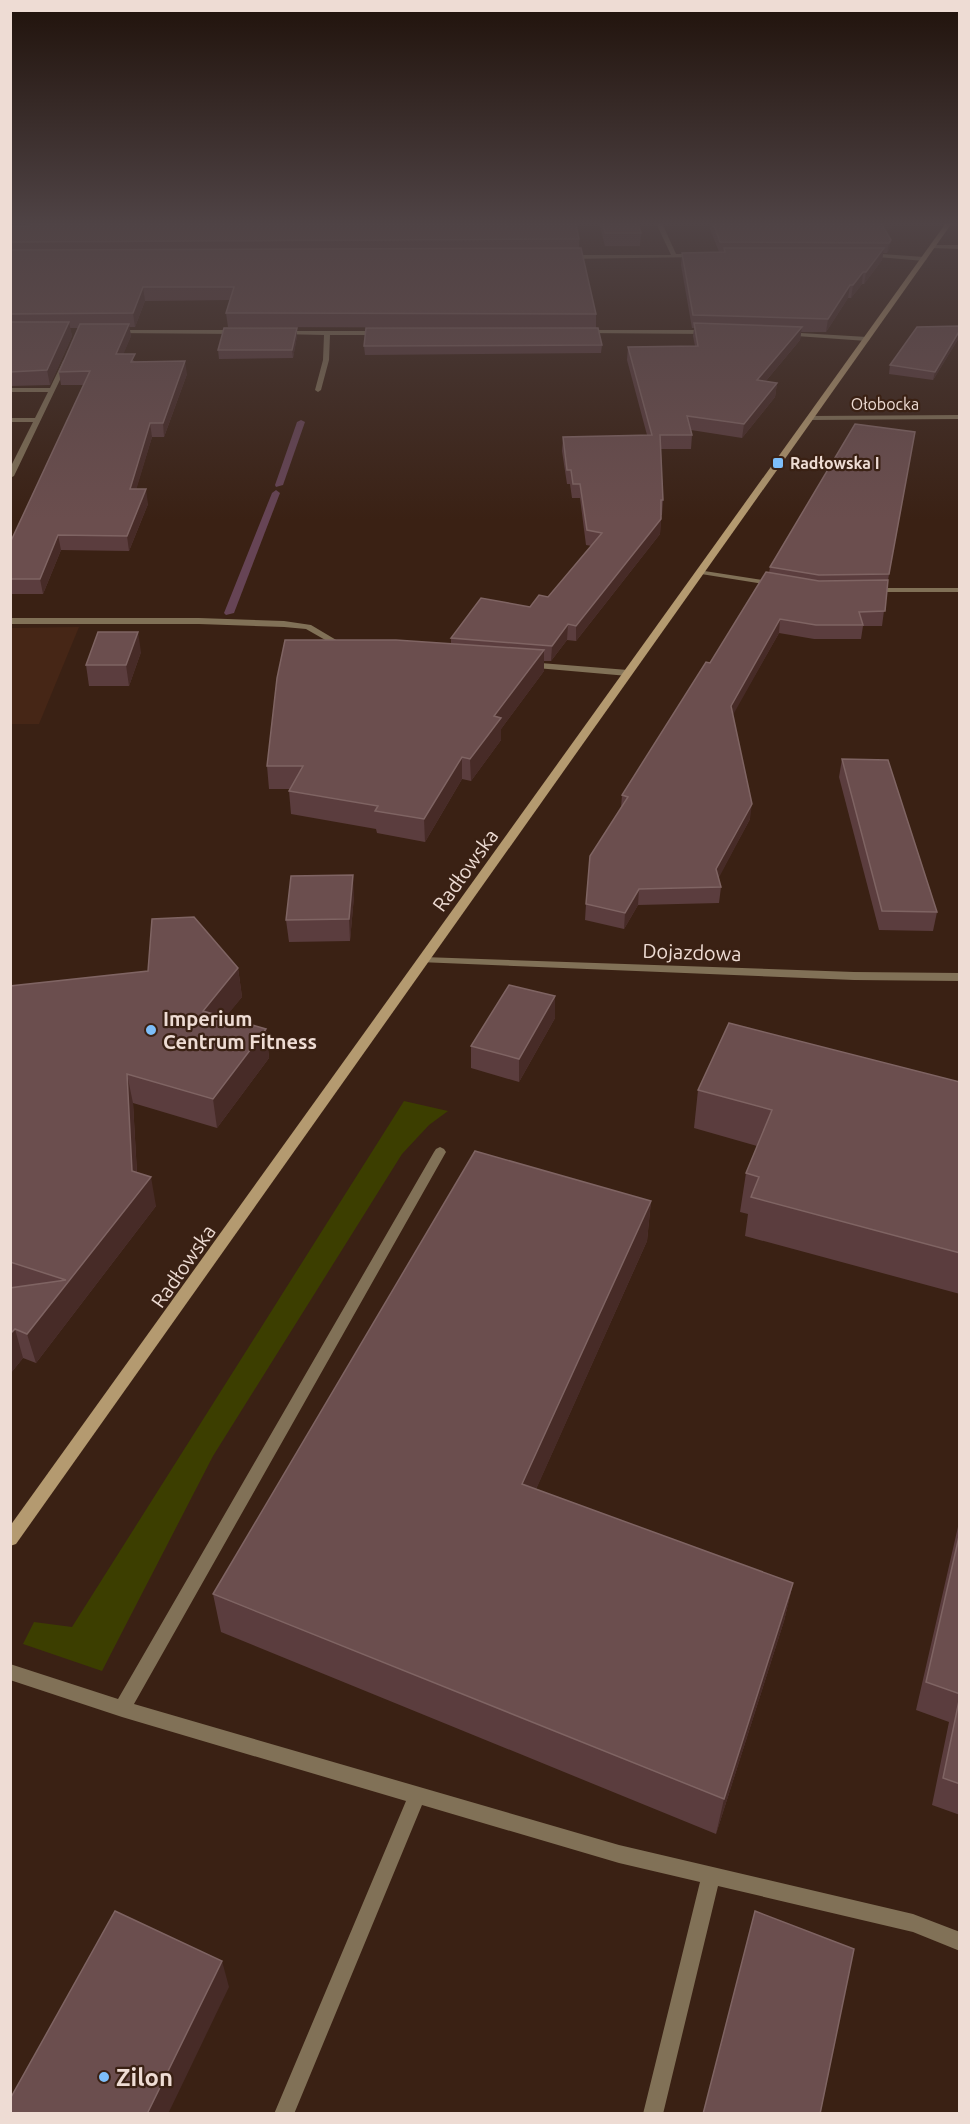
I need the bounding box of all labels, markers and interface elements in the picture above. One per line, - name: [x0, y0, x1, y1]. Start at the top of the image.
- street label: Ołobocka: [851, 395, 919, 413]
- place label: Radłowska I: [790, 454, 880, 472]
- marker: Radłowska I: [771, 456, 785, 470]
- street label: Radłowska: [427, 824, 503, 916]
- street label: Dojazdowa: [642, 939, 742, 965]
- place label: Imperium Centrum Fitness: [163, 1007, 317, 1053]
- marker: Imperium Centrum Fitness: [144, 1023, 158, 1037]
- street label: Radłowska: [146, 1220, 220, 1312]
- place label: Zilon: [116, 2064, 173, 2091]
- marker: Zilon: [97, 2070, 111, 2084]

